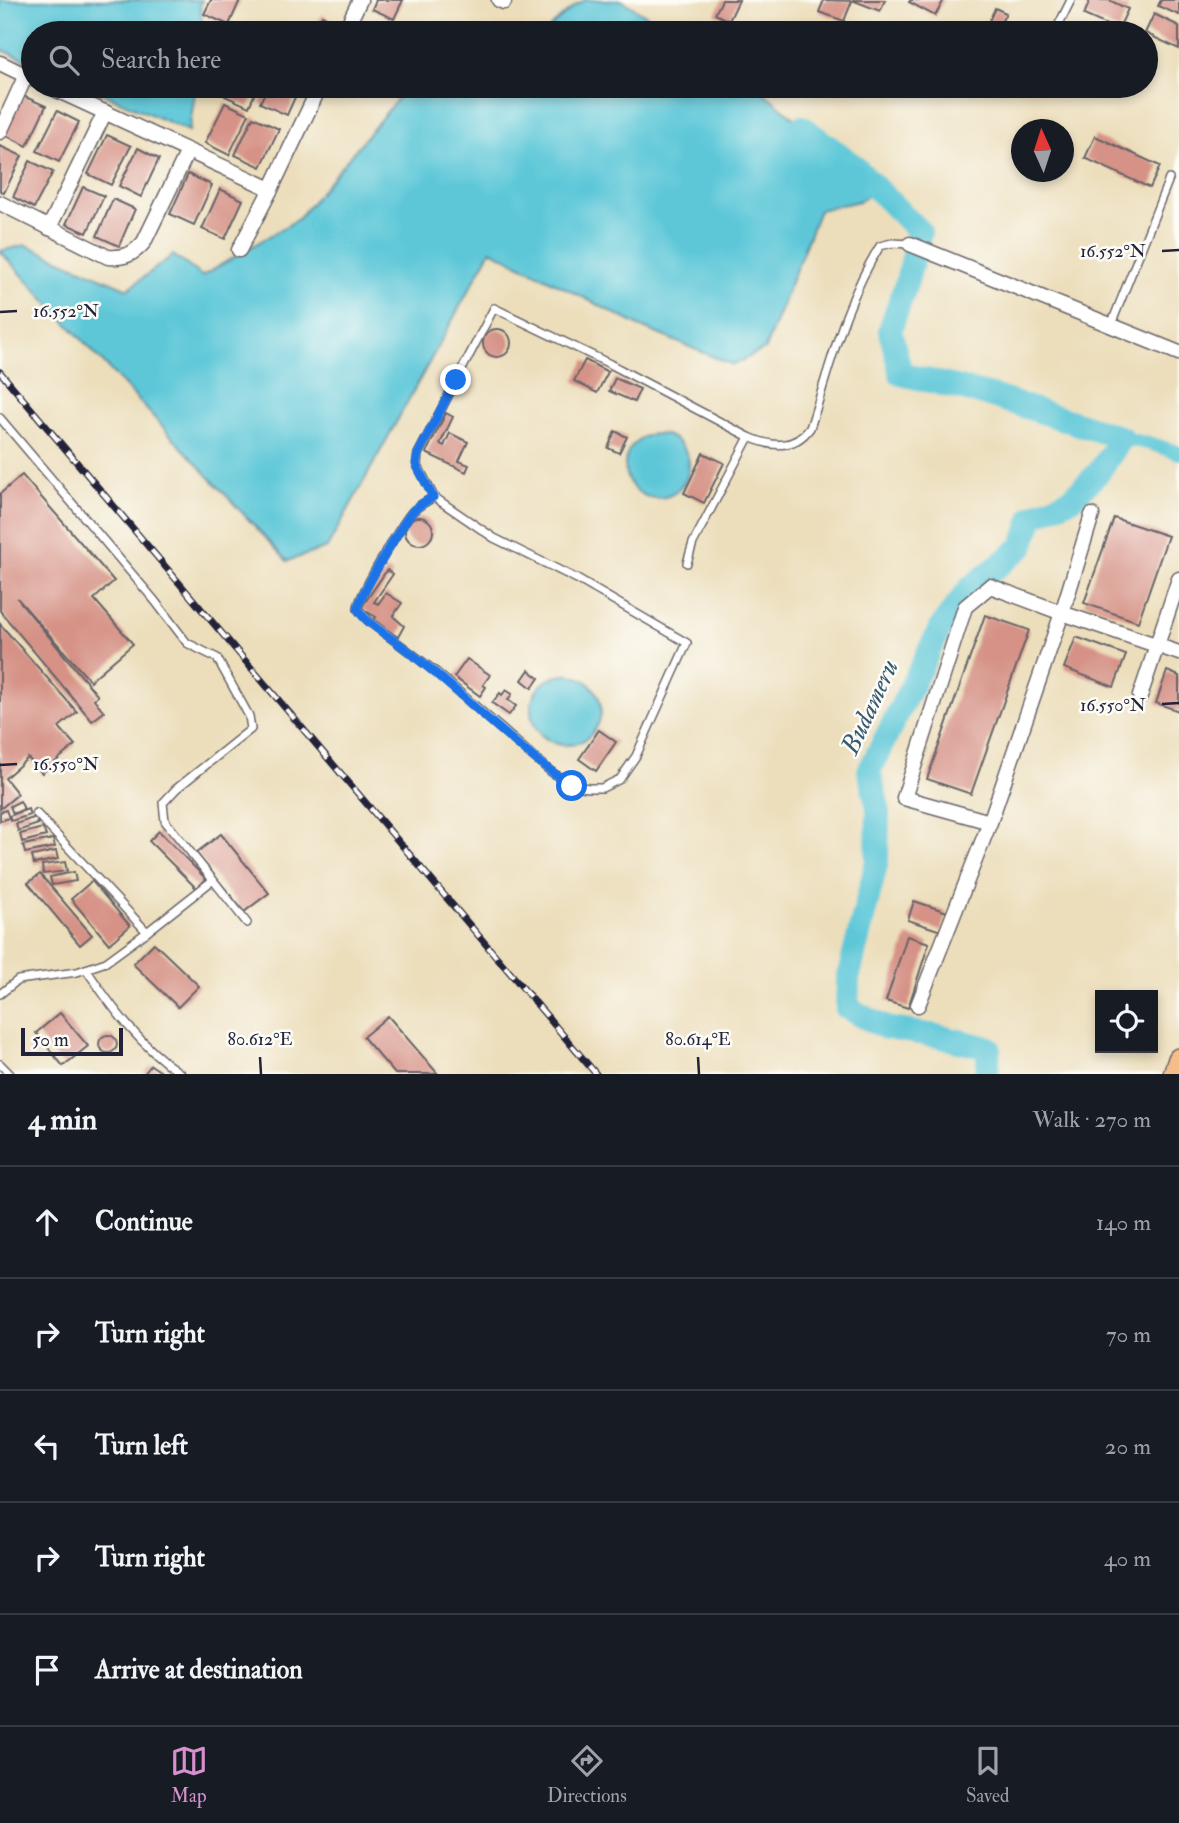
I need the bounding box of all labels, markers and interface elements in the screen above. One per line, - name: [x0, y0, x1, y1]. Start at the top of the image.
- search box: [21, 21, 1158, 98]
- icon: search: [45, 41, 83, 79]
- text: Search here: [101, 44, 221, 76]
- north arrow: [1011, 119, 1074, 182]
- text: 16.552°N: [1080, 240, 1146, 263]
- text: 16.552°N: [33, 300, 99, 323]
- route end: [440, 364, 471, 395]
- water label: Budameru: [833, 655, 906, 761]
- text: 16.550°N: [1080, 694, 1146, 717]
- text: 16.550°N: [33, 753, 99, 776]
- route start: [556, 770, 587, 801]
- map controls: [1095, 990, 1158, 1053]
- button: locate: [1095, 990, 1158, 1053]
- scale bar: [21, 1025, 122, 1057]
- text: 50 m: [32, 1028, 69, 1052]
- text: 80.612°E: [227, 1028, 293, 1051]
- text: 80.614°E: [665, 1028, 731, 1051]
- text: 4 min: [28, 1101, 97, 1138]
- text: Walk · 270 m: [1032, 1105, 1151, 1134]
- icon: ahead: [28, 1203, 66, 1241]
- text: Continue: [95, 1206, 193, 1238]
- text: 140 m: [1096, 1208, 1151, 1237]
- icon: right: [28, 1315, 66, 1353]
- text: Turn right: [95, 1318, 205, 1350]
- text: 70 m: [1106, 1320, 1151, 1349]
- icon: left: [28, 1427, 66, 1465]
- text: Turn left: [95, 1430, 188, 1462]
- text: 20 m: [1105, 1432, 1151, 1461]
- icon: right: [28, 1539, 66, 1577]
- text: Turn right: [95, 1542, 205, 1574]
- text: 40 m: [1104, 1544, 1151, 1573]
- icon: arrive: [28, 1651, 66, 1689]
- text: Arrive at destination: [95, 1654, 303, 1686]
- tab: Map: [170, 1742, 208, 1808]
- tab: Directions: [547, 1742, 627, 1808]
- tab: Saved: [966, 1742, 1009, 1808]

